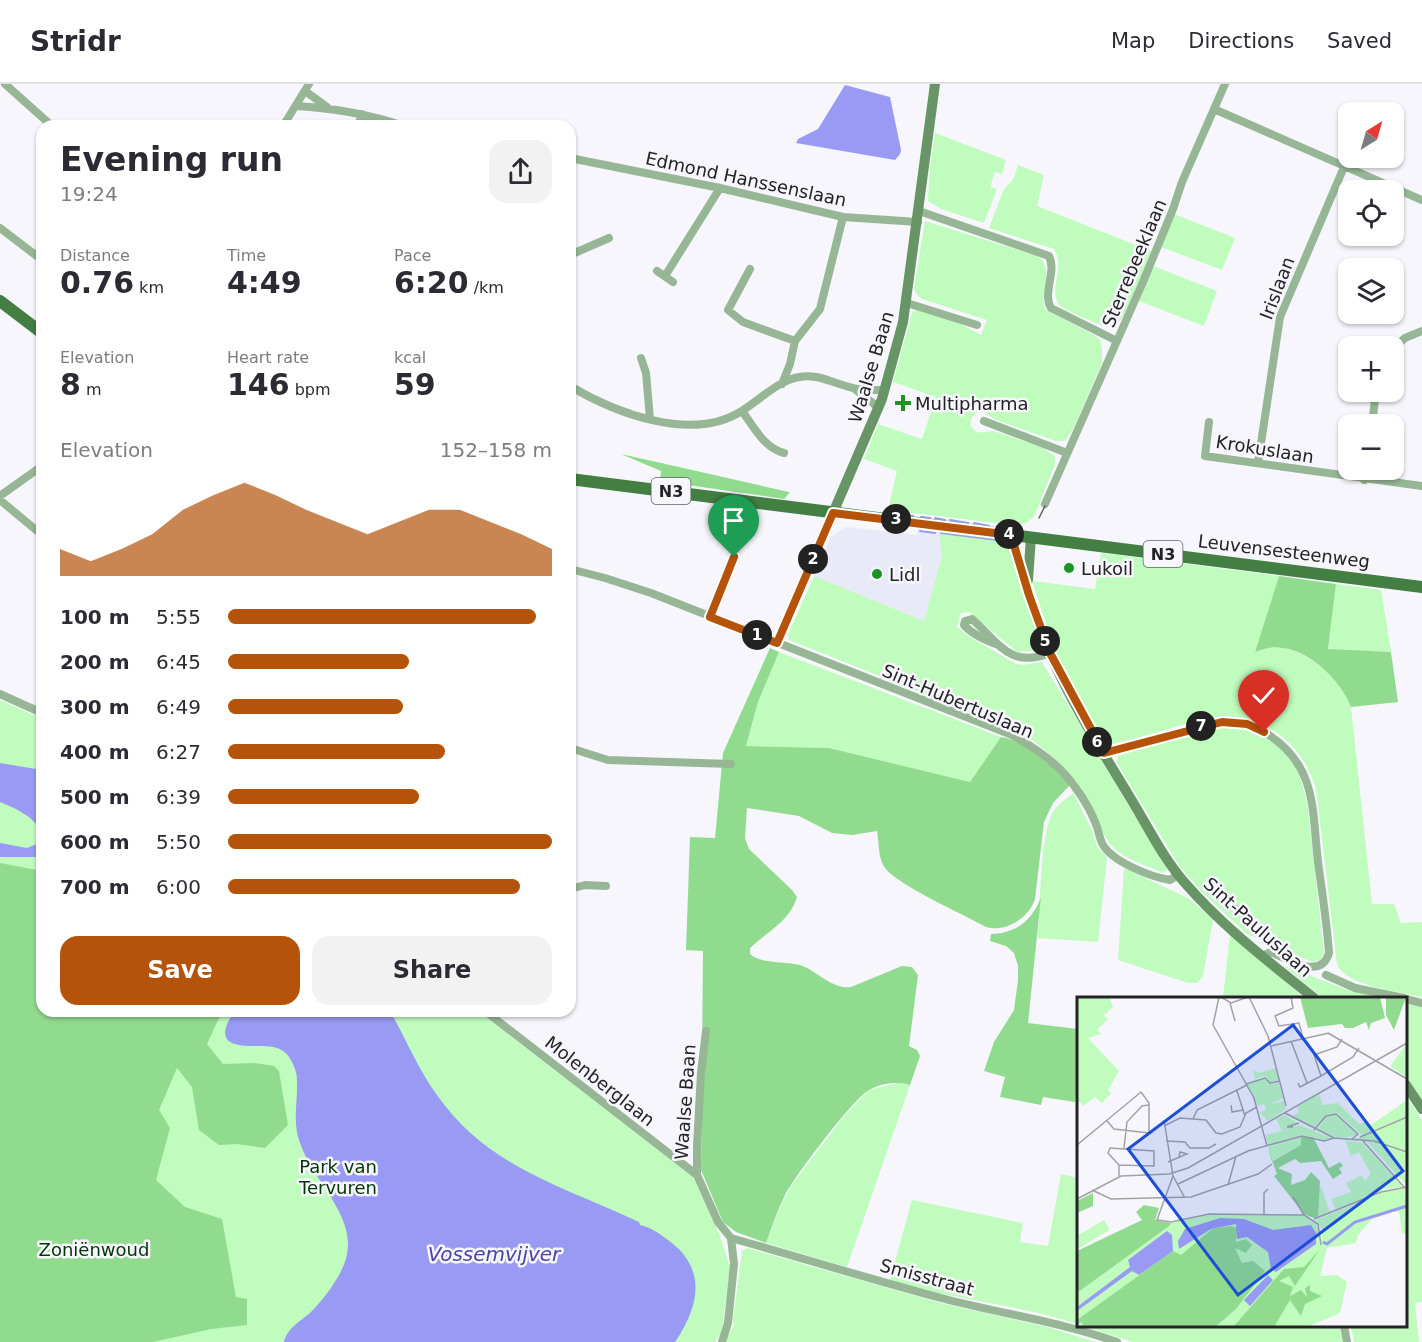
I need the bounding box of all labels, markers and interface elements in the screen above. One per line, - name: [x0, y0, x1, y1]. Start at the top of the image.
- text: Stridr: [30, 25, 121, 58]
- text: Map: [1111, 29, 1155, 53]
- text: Directions: [1188, 29, 1294, 53]
- text: Saved: [1327, 29, 1392, 53]
- north arrow: [1338, 102, 1404, 168]
- map controls: [1338, 102, 1404, 480]
- text: Evening run: [60, 140, 283, 179]
- button: share: [489, 140, 552, 203]
- street label: Edmond Hanssenslaan: [644, 147, 848, 211]
- button: locate: [1338, 180, 1404, 246]
- text: 19:24: [60, 182, 118, 206]
- street label: Sterrebeeklaan: [1098, 196, 1170, 330]
- text: Distance: [60, 246, 130, 265]
- text: Time: [227, 246, 266, 265]
- text: Pace: [394, 246, 431, 265]
- street label: Irislaan: [1255, 254, 1299, 322]
- button: layers: [1338, 258, 1404, 324]
- text: 0.76: [60, 265, 134, 300]
- text: 4:49: [227, 265, 302, 300]
- text: 6:20: [394, 265, 469, 300]
- text: km: [134, 278, 164, 297]
- text: /km: [469, 278, 504, 297]
- street label: Waalse Baan: [844, 309, 898, 425]
- button: +: [1338, 336, 1404, 402]
- text: Elevation: [60, 348, 134, 367]
- text: Heart rate: [227, 348, 309, 367]
- text: kcal: [394, 348, 426, 367]
- text: 8: [60, 367, 81, 402]
- text: 146: [227, 367, 290, 402]
- text: 59: [394, 367, 436, 402]
- text: m: [81, 380, 102, 399]
- text: bpm: [290, 380, 331, 399]
- place label: Multipharma: [915, 393, 1029, 414]
- marker: Multipharma: [896, 396, 910, 410]
- button: −: [1338, 414, 1404, 480]
- street label: Krokuslaan: [1214, 431, 1316, 467]
- text: Elevation: [60, 438, 153, 462]
- text: 152–158 m: [440, 438, 552, 462]
- road number: N3: [652, 478, 690, 504]
- pin: [708, 495, 759, 557]
- icon: arrive: [717, 504, 750, 537]
- pin: 3: [881, 504, 911, 534]
- text: 3: [890, 509, 902, 528]
- pin: 4: [994, 519, 1024, 549]
- text: 4: [1003, 524, 1015, 543]
- street label: Leuvensesteenweg: [1197, 530, 1371, 572]
- road number: N3: [1144, 541, 1182, 567]
- pin: 2: [798, 544, 828, 574]
- text: 2: [807, 549, 819, 568]
- place label: Lukoil: [1081, 558, 1133, 579]
- marker: Lukoil: [1062, 561, 1076, 575]
- place label: Lidl: [889, 564, 920, 585]
- marker: Lidl: [870, 567, 884, 581]
- text: 100 m: [60, 605, 130, 629]
- text: 5:55: [156, 605, 201, 629]
- pin: 1: [742, 620, 772, 650]
- text: 1: [751, 625, 763, 644]
- pin: 5: [1030, 626, 1060, 656]
- text: 5: [1039, 631, 1051, 650]
- text: 200 m: [60, 650, 130, 674]
- text: 6:45: [156, 650, 201, 674]
- street label: Sint-Hubertuslaan: [879, 660, 1037, 742]
- pin: [1238, 670, 1289, 732]
- icon: check: [1247, 679, 1280, 712]
- text: 300 m: [60, 695, 130, 719]
- text: 6:49: [156, 695, 201, 719]
- pin: 7: [1186, 711, 1216, 741]
- text: 7: [1195, 716, 1207, 735]
- pin: 6: [1082, 727, 1112, 757]
- text: 6: [1091, 732, 1103, 751]
- text: 400 m: [60, 740, 130, 764]
- text: 6:27: [156, 740, 201, 764]
- text: 500 m: [60, 785, 130, 809]
- text: 6:39: [156, 785, 201, 809]
- text: 600 m: [60, 830, 130, 854]
- text: 5:50: [156, 830, 201, 854]
- street label: Sint-Pauluslaan: [1200, 873, 1316, 981]
- text: 700 m: [60, 875, 130, 899]
- text: 6:00: [156, 875, 201, 899]
- button: Save: [60, 936, 300, 1005]
- button: Share: [312, 936, 552, 1005]
- inset map: [1077, 997, 1407, 1327]
- street label: Molenberglaan: [541, 1032, 659, 1130]
- street label: Waalse Baan: [670, 1044, 700, 1160]
- park label: Park van Tervuren: [298, 1156, 377, 1198]
- park label: Zoniënwoud: [39, 1239, 149, 1260]
- water label: Vossemvijver: [428, 1242, 562, 1266]
- street label: Smisstraat: [878, 1254, 976, 1300]

